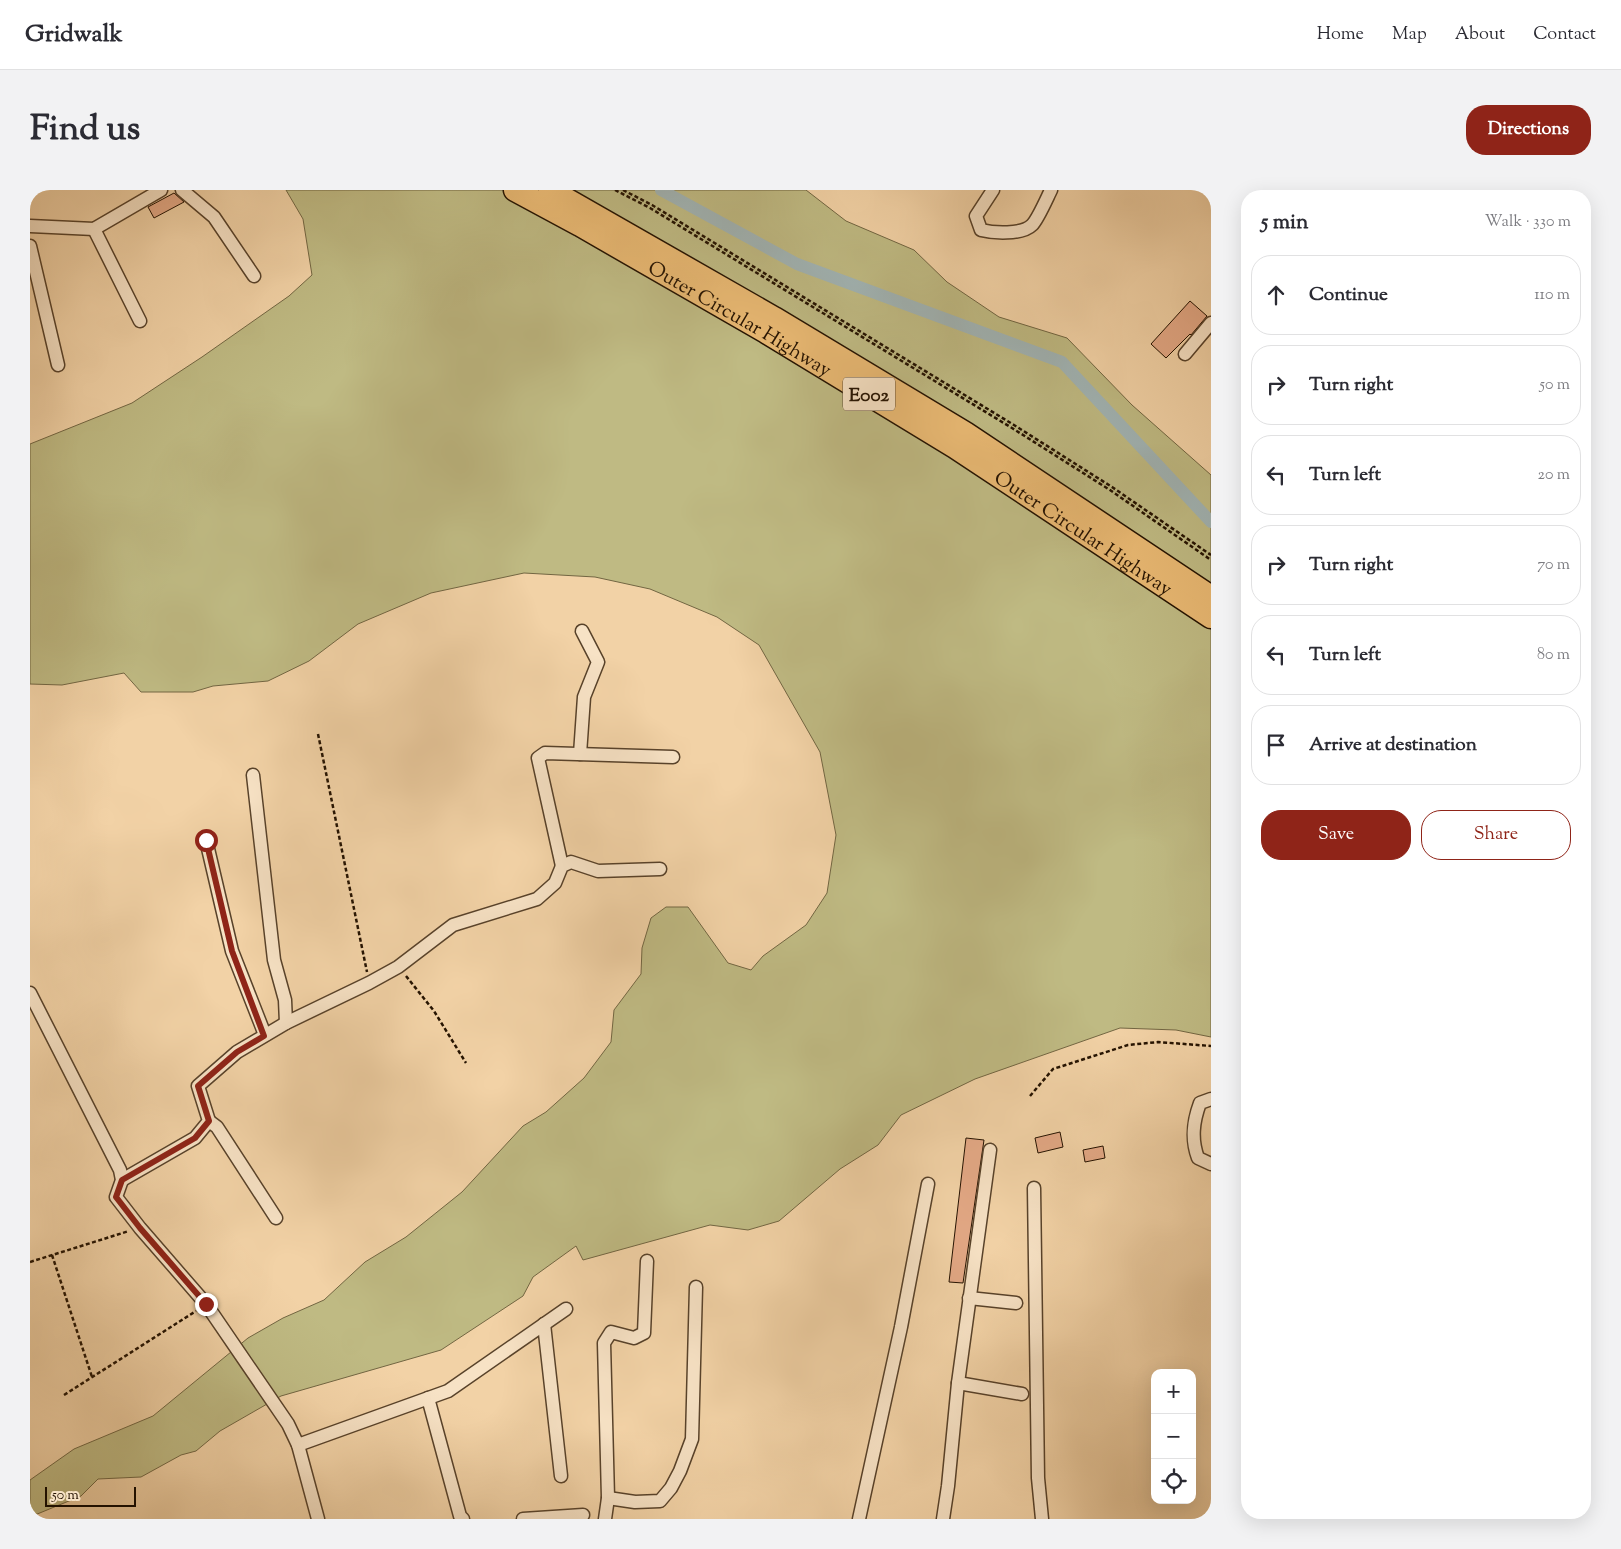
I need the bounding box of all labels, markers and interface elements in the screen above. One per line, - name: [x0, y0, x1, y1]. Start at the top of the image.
- text: Gridwalk: [25, 18, 123, 52]
- text: Home: [1317, 22, 1364, 48]
- text: Map: [1392, 22, 1427, 48]
- text: About: [1455, 22, 1505, 48]
- text: Contact: [1533, 22, 1596, 48]
- text: Find us: [30, 105, 140, 156]
- button: Directions: [1466, 105, 1591, 155]
- text: 5 min: [1261, 208, 1308, 238]
- text: Walk · 330 m: [1485, 211, 1571, 234]
- street label: Outer Circular Highway: [641, 255, 836, 386]
- icon: ahead: [1262, 281, 1290, 309]
- text: Continue: [1309, 282, 1388, 309]
- text: 110 m: [1534, 284, 1570, 307]
- icon: right: [1262, 371, 1290, 399]
- text: Turn right: [1309, 372, 1393, 399]
- text: 50 m: [1539, 374, 1570, 397]
- road number: E002: [843, 378, 895, 410]
- icon: left: [1262, 461, 1290, 489]
- text: Turn left: [1309, 462, 1381, 489]
- text: 20 m: [1537, 464, 1570, 487]
- street label: Outer Circular Highway: [987, 465, 1177, 604]
- icon: right: [1262, 551, 1290, 579]
- text: Turn right: [1309, 552, 1393, 579]
- text: 70 m: [1537, 554, 1570, 577]
- icon: left: [1262, 641, 1290, 669]
- text: Turn left: [1309, 642, 1381, 669]
- text: 80 m: [1537, 644, 1570, 667]
- icon: arrive: [1262, 731, 1290, 759]
- text: Arrive at destination: [1309, 732, 1477, 759]
- button: Save: [1261, 810, 1411, 860]
- button: Share: [1421, 810, 1571, 860]
- route start: [195, 829, 218, 852]
- route end: [195, 1293, 218, 1316]
- map controls: [1151, 1369, 1196, 1504]
- button: +: [1151, 1369, 1196, 1414]
- button: −: [1151, 1414, 1196, 1459]
- button: locate: [1151, 1459, 1196, 1504]
- scale bar: [45, 1484, 136, 1507]
- text: 50 m: [52, 1486, 79, 1506]

